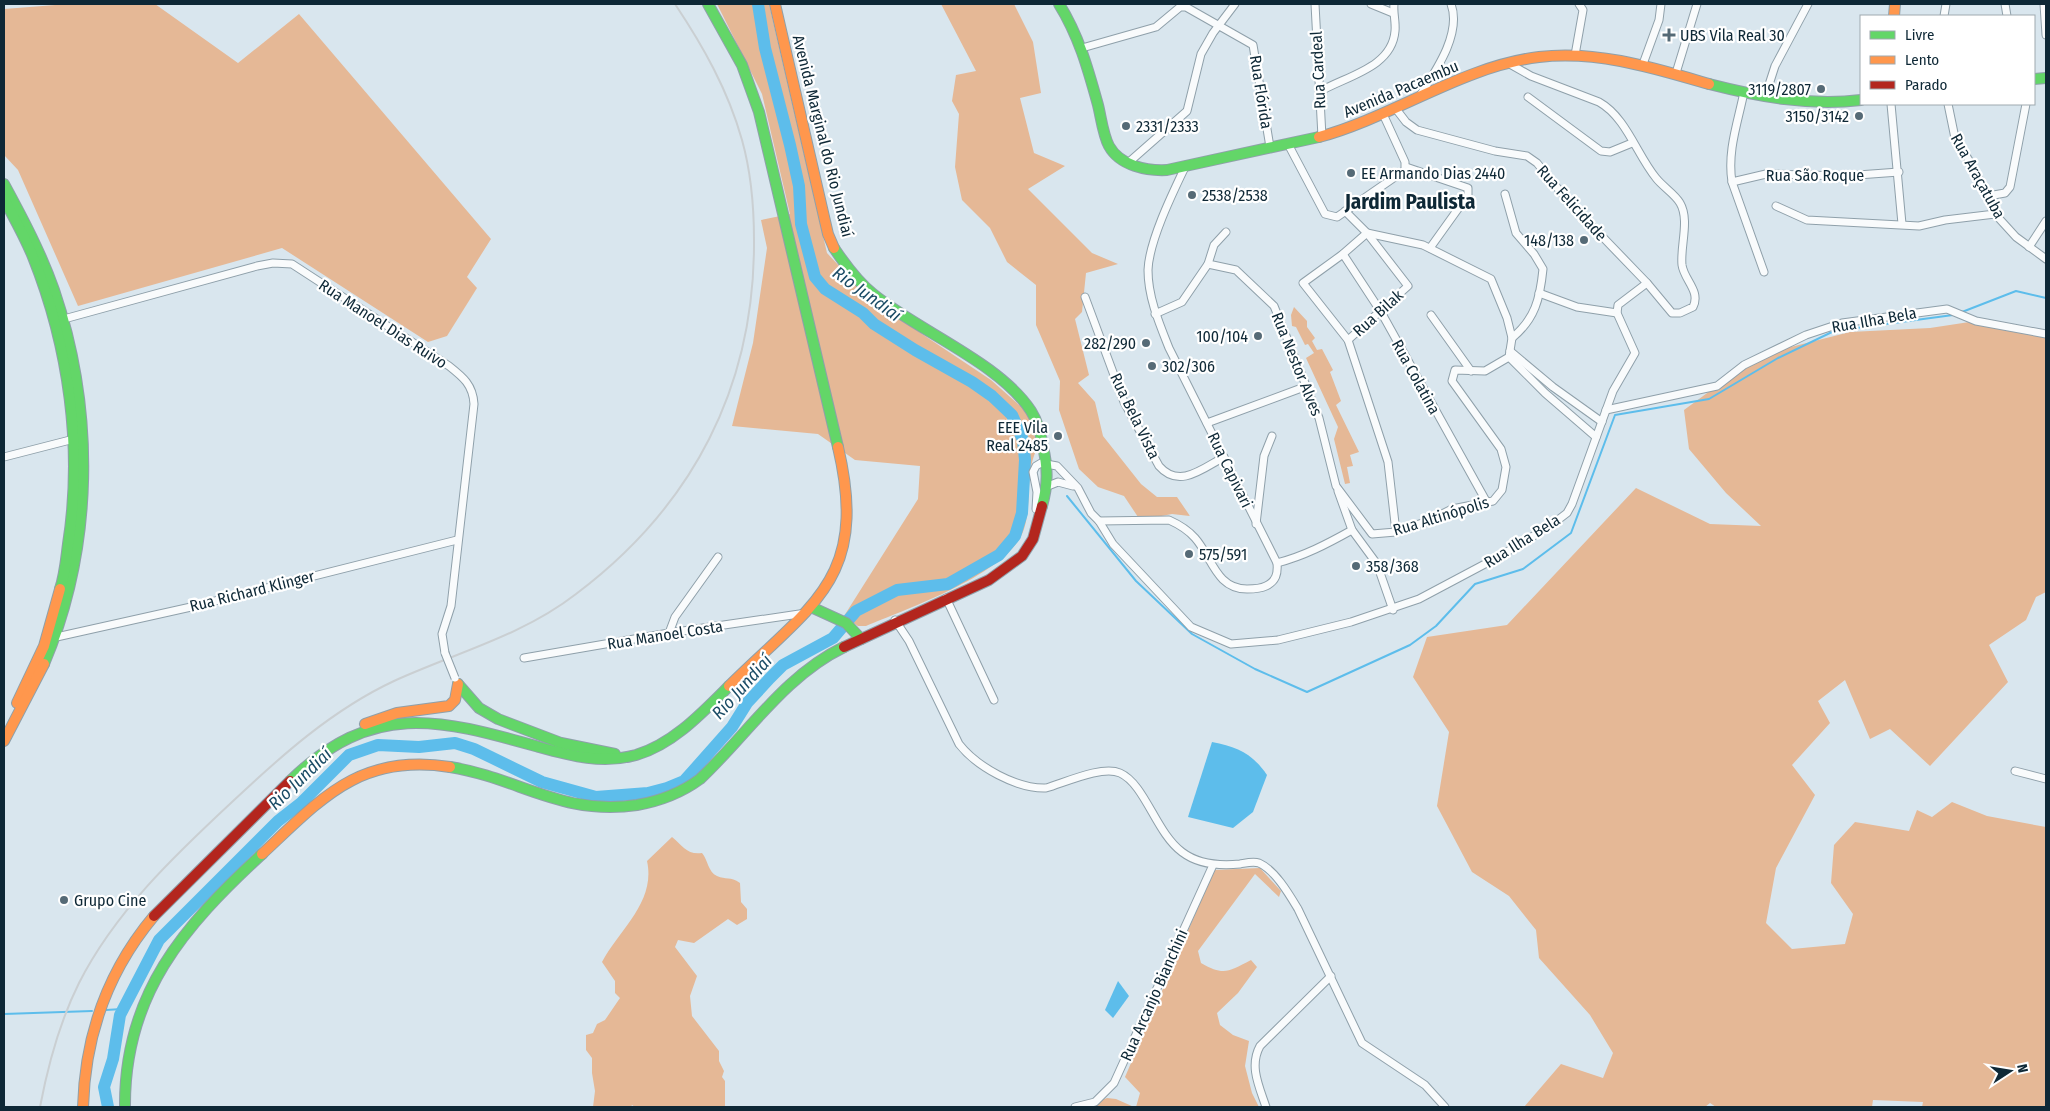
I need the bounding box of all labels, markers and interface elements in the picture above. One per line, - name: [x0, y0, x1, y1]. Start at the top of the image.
- legend: [1860, 15, 2035, 105]
- place label: UBS Vila Real 30: [1680, 26, 1785, 45]
- text: Livre: [1905, 26, 1934, 44]
- marker: UBS Vila Real 30: [1662, 28, 1676, 42]
- street label: Rua Cardeal: [1306, 31, 1330, 109]
- street label: Avenida Marginal do Rio Jundiaí: [789, 33, 857, 239]
- text: Lento: [1905, 51, 1939, 69]
- street label: Rua Flórida: [1246, 54, 1276, 130]
- street label: Avenida Pacaembu: [1341, 56, 1461, 122]
- text: Parado: [1905, 76, 1948, 94]
- place label: 3119/2807: [1748, 80, 1812, 99]
- marker: 3119/2807: [1815, 83, 1827, 95]
- place label: 3150/3142: [1786, 107, 1849, 126]
- marker: 3150/3142: [1853, 110, 1865, 122]
- place label: 2331/2333: [1136, 117, 1199, 136]
- marker: 2331/2333: [1120, 120, 1132, 132]
- street label: Rua Araçatuba: [1947, 130, 2009, 222]
- street label: Rua Felicidade: [1533, 161, 1611, 245]
- place label: EE Armando Dias 2440: [1361, 164, 1505, 183]
- street label: Rua São Roque: [1766, 166, 1864, 185]
- marker: EE Armando Dias 2440: [1345, 167, 1357, 179]
- place label: 2538/2538: [1202, 186, 1268, 205]
- marker: 2538/2538: [1186, 189, 1198, 201]
- district label: Jardim Paulista: [1344, 189, 1475, 215]
- place label: 148/138: [1524, 231, 1574, 250]
- marker: 148/138: [1578, 234, 1590, 246]
- water label: Rio Jundiaí: [828, 262, 907, 327]
- street label: Rua Manoel Dias Ruivo: [315, 275, 451, 373]
- street label: Rua Bilak: [1349, 285, 1407, 340]
- street label: Rua Ilha Bela: [1830, 303, 1918, 337]
- street label: Rua Nestor Alves: [1268, 309, 1327, 419]
- place label: 100/104: [1196, 327, 1248, 346]
- marker: 100/104: [1252, 330, 1264, 342]
- place label: 282/290: [1084, 334, 1136, 353]
- street label: Rua Colatina: [1388, 336, 1444, 418]
- marker: 282/290: [1140, 337, 1152, 349]
- place label: 302/306: [1162, 357, 1215, 376]
- marker: 302/306: [1146, 360, 1158, 372]
- street label: Rua Bela Vista: [1106, 370, 1164, 462]
- place label: EEE Vila Real 2485: [986, 418, 1048, 455]
- street label: Rua Capivari: [1204, 429, 1256, 511]
- marker: EEE Vila Real 2485: [1052, 430, 1064, 442]
- street label: Rua Altinópolis: [1391, 492, 1491, 540]
- street label: Rua Ilha Bela: [1481, 510, 1564, 572]
- place label: 575/591: [1199, 545, 1247, 564]
- marker: 575/591: [1183, 548, 1195, 560]
- place label: 358/368: [1366, 557, 1419, 576]
- marker: 358/368: [1350, 560, 1362, 572]
- street label: Rua Richard Klinger: [188, 566, 317, 616]
- street label: Rua Manoel Costa: [606, 616, 724, 654]
- water label: Rio Jundiaí: [707, 649, 778, 724]
- water label: Rio Jundiaí: [264, 742, 337, 815]
- place label: Grupo Cine: [74, 891, 146, 910]
- marker: Grupo Cine: [58, 894, 70, 906]
- street label: Rua Arcanjo Bianchini: [1116, 926, 1192, 1064]
- north arrow: [1985, 1046, 2035, 1096]
- text: N: [2013, 1063, 2031, 1074]

